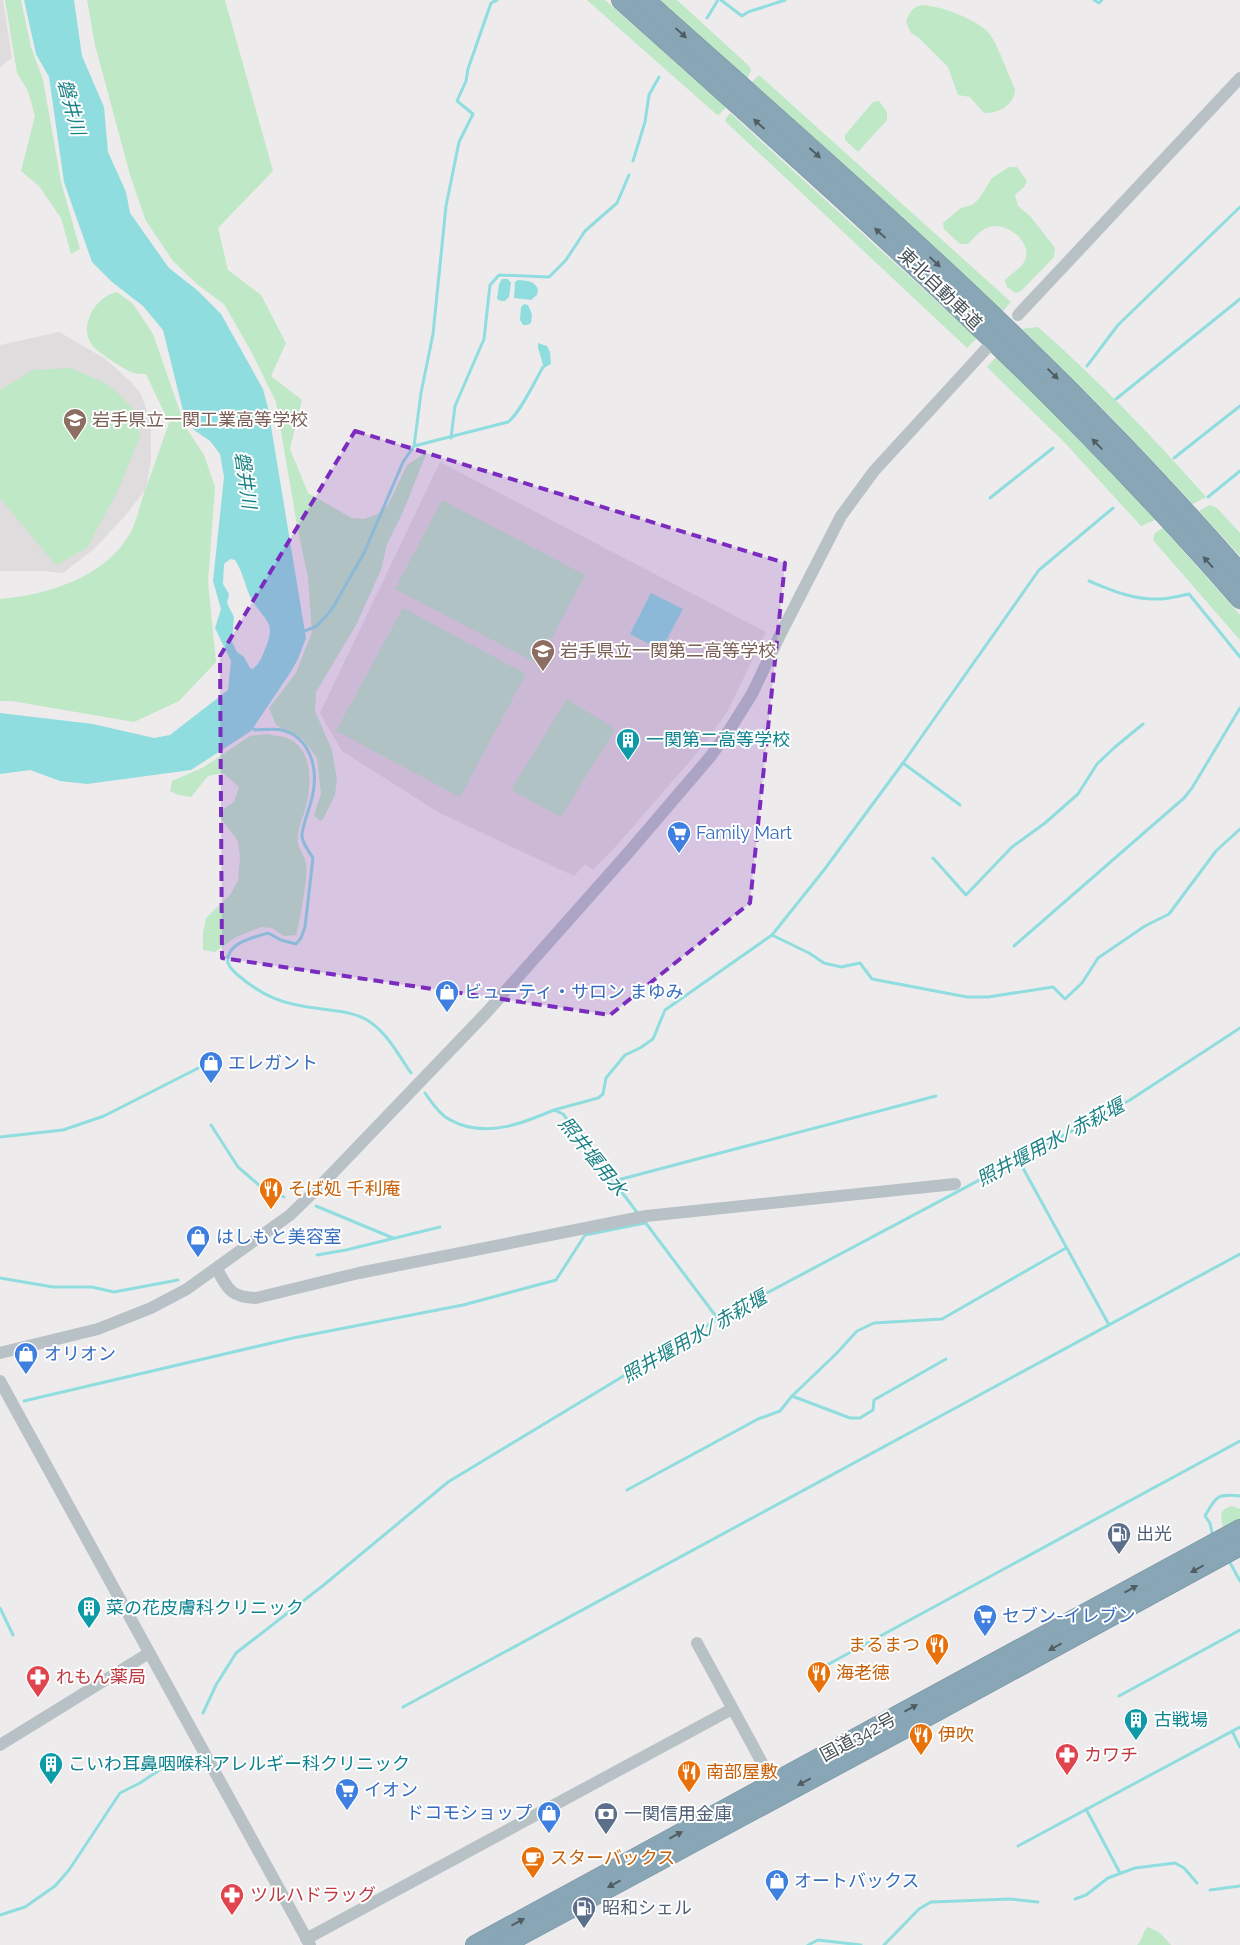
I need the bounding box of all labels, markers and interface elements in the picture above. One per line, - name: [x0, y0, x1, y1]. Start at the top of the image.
- one-way arrow: [675, 27, 688, 38]
- water label: 磐井川: [54, 77, 91, 139]
- one-way arrow: [753, 119, 766, 130]
- one-way arrow: [809, 147, 821, 159]
- one-way arrow: [875, 227, 887, 239]
- street label: 東北自動車道: [894, 244, 986, 334]
- one-way arrow: [929, 256, 941, 268]
- one-way arrow: [1047, 368, 1059, 380]
- school or university icon: 岩手県立一関工業高等学校: [62, 407, 88, 441]
- place label: 岩手県立一関工業高等学校: [92, 409, 308, 430]
- one-way arrow: [1091, 438, 1103, 450]
- water label: 磐井川: [231, 450, 261, 512]
- one-way arrow: [1202, 557, 1214, 569]
- school or university icon: 岩手県立一関第二高等学校: [530, 638, 556, 672]
- place label: 岩手県立一関第二高等学校: [560, 640, 776, 661]
- building icon: 一関第二高等学校: [615, 727, 641, 761]
- place label: 一関第二高等学校: [646, 729, 790, 750]
- supermarket icon: Family Mart: [666, 820, 692, 854]
- place label: Family Mart: [696, 822, 792, 843]
- shop icon: ビューティ・サロン まゆみ: [434, 979, 460, 1013]
- place label: ビューティ・サロン まゆみ: [464, 981, 684, 1002]
- shop icon: エレガント: [198, 1050, 224, 1084]
- place label: エレガント: [228, 1052, 318, 1073]
- water label: 照井堰用水/赤萩堰: [973, 1093, 1130, 1190]
- water label: 照井堰用水: [555, 1112, 633, 1201]
- restaurant icon: そば処 千利庵: [258, 1176, 284, 1210]
- place label: そば処 千利庵: [288, 1178, 401, 1199]
- shop icon: はしもと美容室: [185, 1224, 211, 1258]
- place label: はしもと美容室: [216, 1226, 342, 1247]
- water label: 照井堰用水/赤萩堰: [618, 1284, 773, 1386]
- shop icon: オリオン: [13, 1341, 39, 1375]
- place label: オリオン: [44, 1343, 116, 1364]
- fuel station icon: 出光: [1106, 1521, 1132, 1555]
- place label: 出光: [1136, 1523, 1172, 1544]
- one-way arrow: [1190, 1565, 1205, 1573]
- one-way arrow: [1123, 1585, 1138, 1593]
- building icon: 菜の花皮膚科クリニック: [76, 1595, 102, 1629]
- place label: 菜の花皮膚科クリニック: [106, 1597, 304, 1618]
- supermarket icon: セブン-イレブン: [972, 1603, 998, 1637]
- place label: セブン-イレブン: [1002, 1605, 1136, 1626]
- restaurant icon: まるまつ: [924, 1632, 950, 1666]
- place label: まるまつ: [848, 1634, 920, 1655]
- one-way arrow: [1047, 1643, 1062, 1651]
- restaurant icon: 海老徳: [806, 1660, 832, 1694]
- place label: 海老徳: [836, 1662, 890, 1683]
- pharmacy icon: れもん薬局: [25, 1664, 51, 1698]
- place label: れもん薬局: [56, 1666, 146, 1687]
- one-way arrow: [904, 1704, 918, 1713]
- building icon: 古戦場: [1123, 1707, 1149, 1741]
- street label: 国道342号: [816, 1708, 899, 1765]
- place label: 古戦場: [1154, 1709, 1208, 1730]
- restaurant icon: 伊吹: [908, 1722, 934, 1756]
- place label: 伊吹: [938, 1724, 974, 1745]
- pharmacy icon: カワチ: [1054, 1742, 1080, 1776]
- place label: カワチ: [1084, 1744, 1138, 1765]
- building icon: こいわ耳鼻咽喉科アレルギー科クリニック: [38, 1751, 64, 1785]
- place label: こいわ耳鼻咽喉科アレルギー科クリニック: [68, 1753, 410, 1774]
- restaurant icon: 南部屋敷: [676, 1759, 702, 1793]
- place label: 南部屋敷: [706, 1761, 778, 1782]
- supermarket icon: イオン: [334, 1777, 360, 1811]
- one-way arrow: [797, 1778, 811, 1787]
- place label: イオン: [364, 1779, 418, 1800]
- shop icon: ドコモショップ: [536, 1800, 562, 1834]
- bank icon: 一関信用金庫: [593, 1801, 619, 1835]
- place label: ドコモショップ: [406, 1802, 532, 1823]
- place label: 一関信用金庫: [624, 1803, 732, 1824]
- one-way arrow: [668, 1831, 683, 1839]
- cafe icon: スターバックス: [520, 1845, 546, 1879]
- place label: スターバックス: [550, 1847, 675, 1868]
- shop icon: オートバックス: [764, 1868, 790, 1902]
- place label: オートバックス: [794, 1870, 919, 1891]
- one-way arrow: [607, 1880, 622, 1888]
- pharmacy icon: ツルハドラッグ: [219, 1882, 245, 1916]
- place label: ツルハドラッグ: [250, 1884, 376, 1905]
- fuel station icon: 昭和シェル: [571, 1895, 597, 1929]
- place label: 昭和シェル: [602, 1897, 692, 1918]
- one-way arrow: [511, 1917, 524, 1926]

